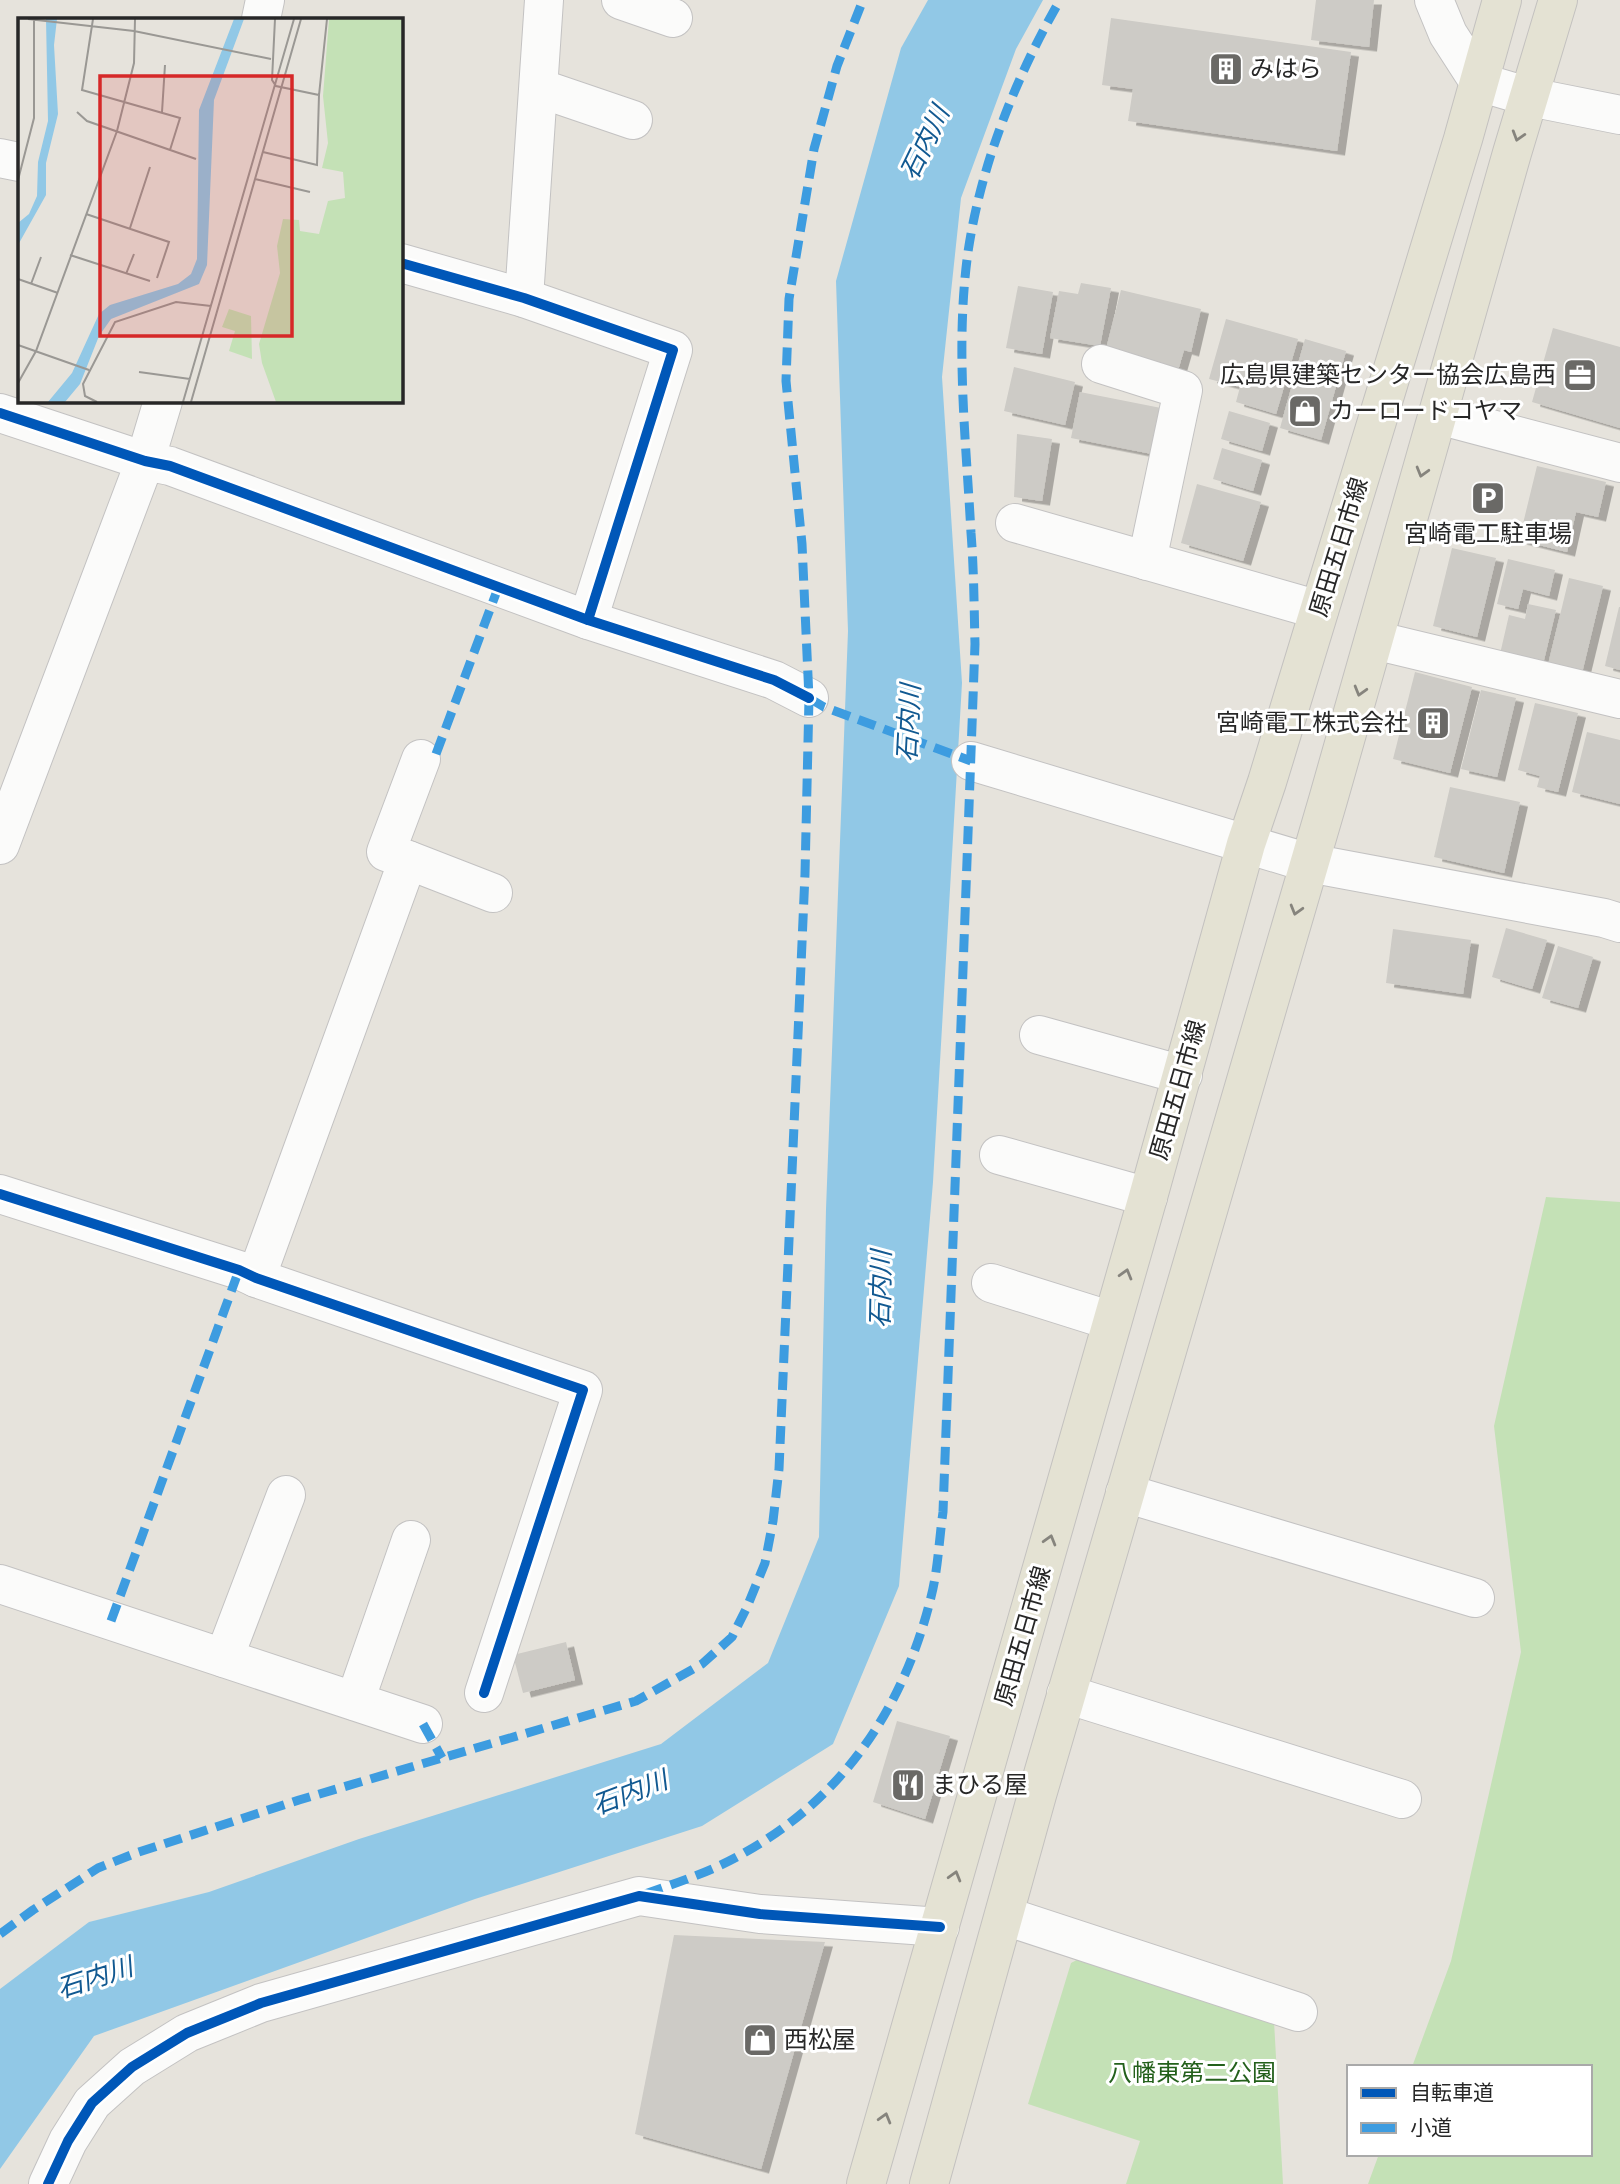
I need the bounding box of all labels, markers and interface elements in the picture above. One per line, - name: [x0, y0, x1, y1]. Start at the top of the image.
- inset map: [18, 18, 402, 402]
- building icon: みはら: [1207, 50, 1245, 88]
- place label: みはら: [1250, 55, 1322, 83]
- water label: 石内川: [894, 98, 957, 185]
- one-way arrow: [1511, 130, 1526, 142]
- office icon: 広島県建築センター協会広島西: [1561, 356, 1599, 394]
- place label: 広島県建築センター協会広島西: [1220, 361, 1556, 389]
- shop icon: カーロードコヤマ: [1286, 392, 1324, 430]
- place label: カーロードコヤマ: [1330, 397, 1522, 425]
- one-way arrow: [1416, 466, 1430, 478]
- street label: 原田五日市線: [1305, 474, 1373, 620]
- parking icon: 宮崎電工駐車場: [1469, 479, 1507, 517]
- place label: 宮崎電工駐車場: [1404, 520, 1572, 548]
- water label: 石内川: [891, 680, 927, 763]
- one-way arrow: [1353, 685, 1368, 697]
- building icon: 宮崎電工株式会社: [1414, 704, 1452, 742]
- place label: 宮崎電工株式会社: [1216, 709, 1408, 737]
- one-way arrow: [1289, 903, 1304, 915]
- street label: 原田五日市線: [1145, 1017, 1211, 1163]
- water label: 石内川: [865, 1247, 897, 1328]
- one-way arrow: [1118, 1268, 1132, 1280]
- one-way arrow: [1042, 1534, 1057, 1546]
- street label: 原田五日市線: [990, 1563, 1056, 1709]
- water label: 石内川: [588, 1763, 675, 1821]
- restaurant icon: まひる屋: [889, 1766, 927, 1804]
- place label: まひる屋: [932, 1771, 1028, 1799]
- one-way arrow: [946, 1870, 961, 1882]
- water label: 石内川: [53, 1950, 140, 2005]
- shop icon: 西松屋: [741, 2021, 779, 2059]
- place label: 西松屋: [784, 2026, 856, 2054]
- park label: 八幡東第二公園: [1108, 2059, 1276, 2087]
- legend: [1347, 2065, 1592, 2156]
- text: 自転車道: [1410, 2080, 1494, 2106]
- one-way arrow: [877, 2113, 892, 2125]
- text: 小道: [1410, 2115, 1452, 2141]

